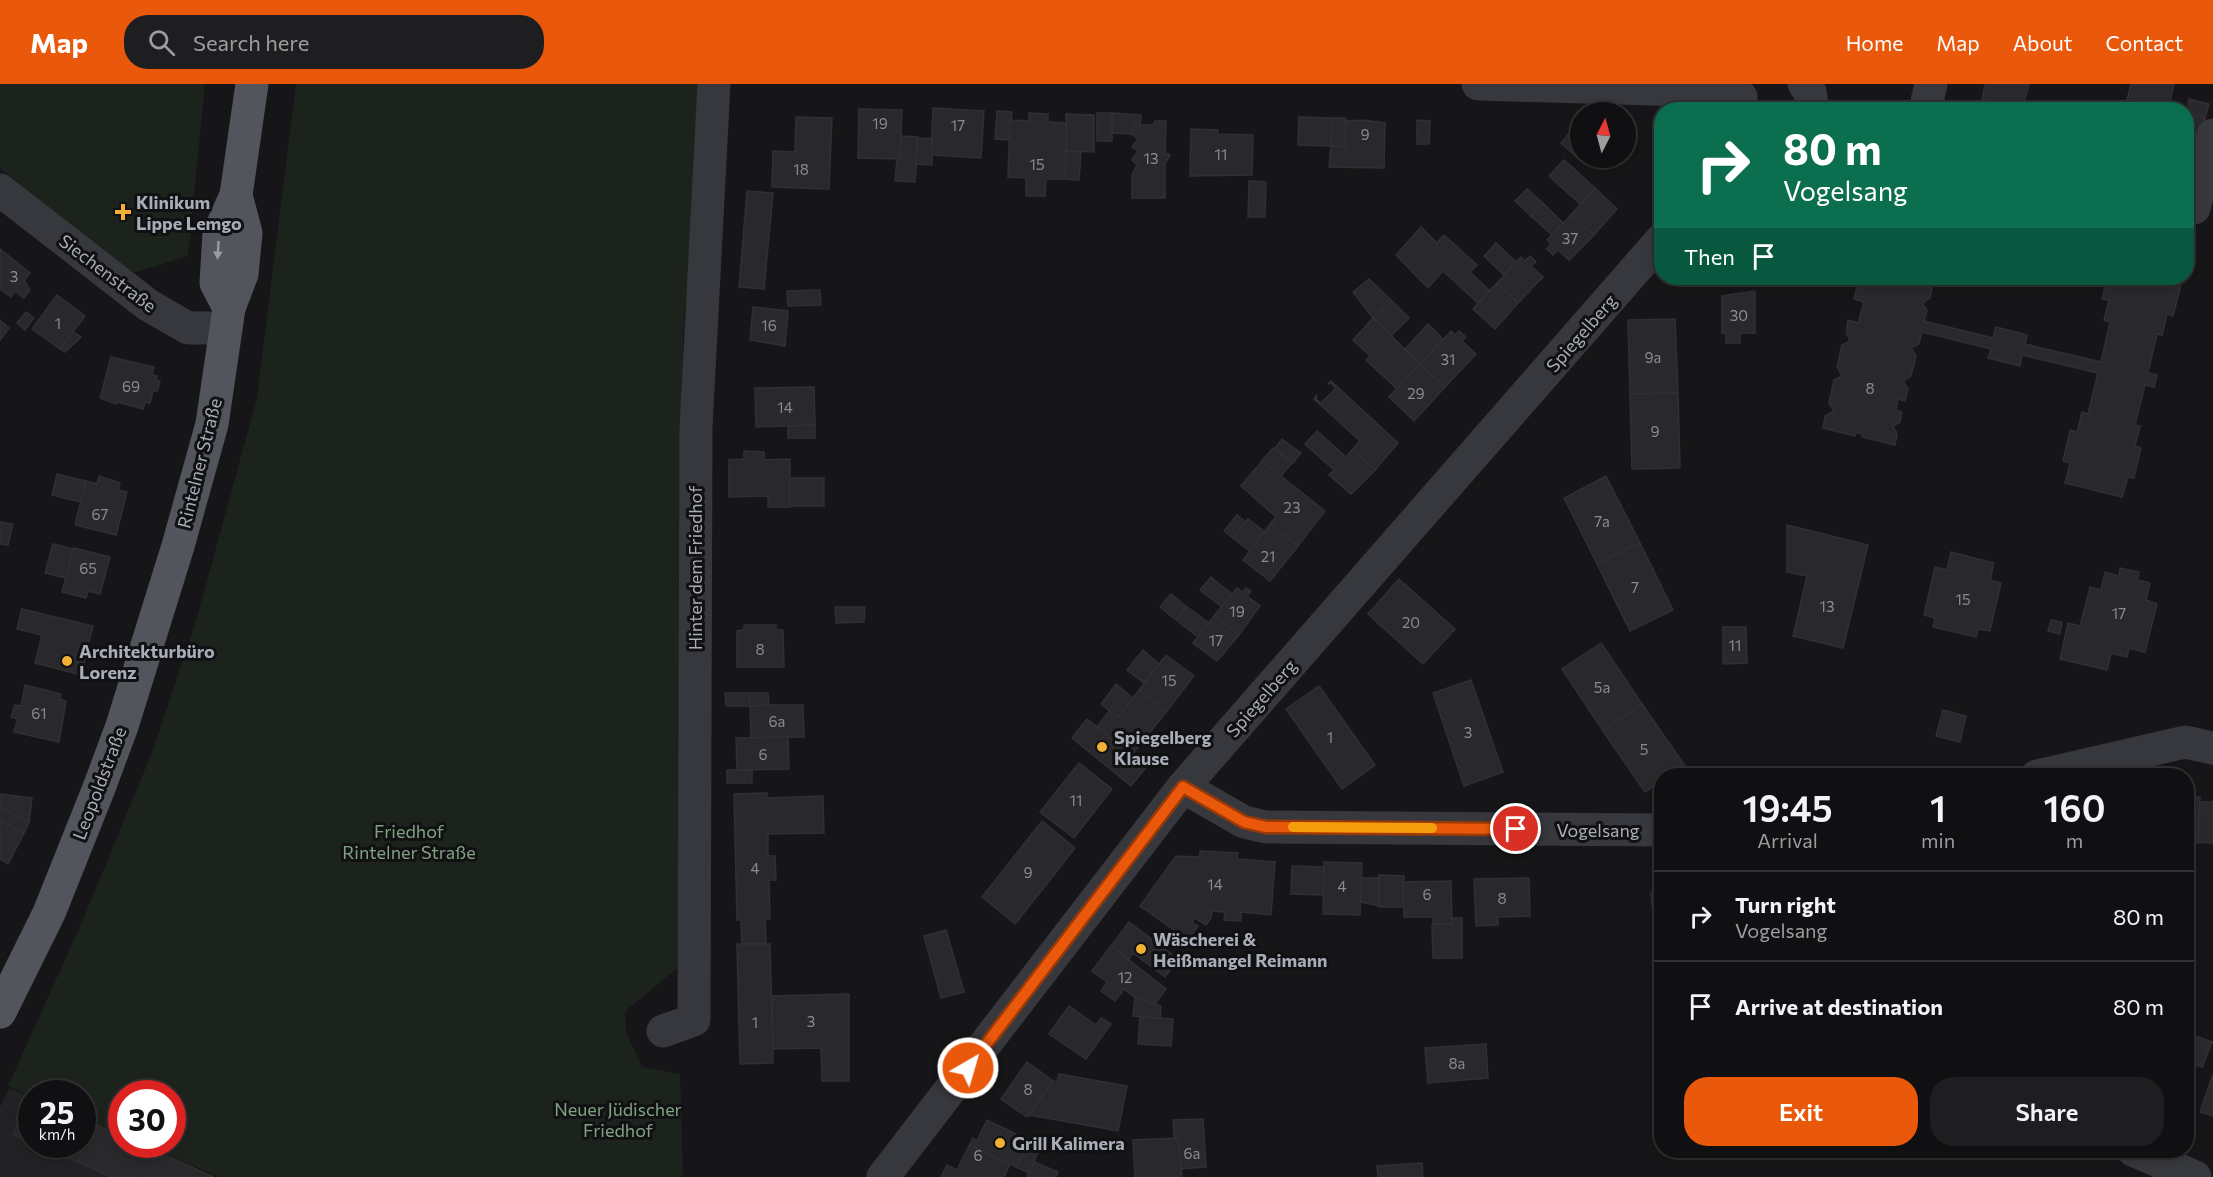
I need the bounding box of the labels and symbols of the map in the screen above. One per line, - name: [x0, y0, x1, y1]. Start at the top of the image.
- north arrow: [1570, 102, 1636, 168]
- house number: 19: [872, 114, 888, 132]
- house number: 17: [951, 116, 965, 134]
- house number: 9: [1360, 125, 1370, 143]
- house number: 11: [1215, 145, 1227, 163]
- house number: 13: [1144, 149, 1158, 167]
- house number: 15: [1029, 155, 1045, 173]
- house number: 18: [793, 160, 809, 178]
- place label: Klinikum Lippe Lemgo: [136, 191, 242, 234]
- marker: Klinikum Lippe Lemgo: [114, 203, 132, 221]
- street label: Siechenstraße: [55, 229, 161, 317]
- house number: 37: [1562, 229, 1578, 247]
- one-way arrow: [213, 241, 223, 260]
- house number: 3: [10, 267, 18, 285]
- street label: Spiegelberg: [1541, 289, 1621, 376]
- house number: 30: [1730, 306, 1748, 324]
- house number: 1: [55, 314, 61, 332]
- house number: 16: [761, 316, 777, 334]
- house number: 9a: [1645, 348, 1661, 366]
- house number: 31: [1441, 350, 1455, 368]
- house number: 69: [122, 377, 140, 395]
- house number: 8: [1865, 379, 1875, 397]
- house number: 29: [1407, 384, 1425, 402]
- street label: Rintelner Straße: [172, 396, 226, 530]
- house number: 14: [777, 398, 793, 416]
- house number: 9: [1650, 422, 1660, 440]
- street label: Hinter dem Friedhof: [684, 485, 706, 650]
- house number: 23: [1284, 498, 1300, 516]
- house number: 67: [92, 505, 109, 523]
- house number: 7a: [1594, 512, 1610, 530]
- house number: 21: [1261, 547, 1275, 565]
- house number: 65: [79, 559, 97, 577]
- house number: 7: [1631, 578, 1639, 596]
- house number: 15: [1955, 590, 1971, 608]
- house number: 13: [1820, 597, 1834, 615]
- house number: 19: [1229, 602, 1245, 620]
- house number: 17: [2112, 604, 2126, 622]
- house number: 20: [1402, 613, 1420, 631]
- house number: 17: [1209, 631, 1223, 649]
- house number: 11: [1729, 636, 1741, 654]
- place label: Architekturbüro Lorenz: [79, 640, 215, 683]
- house number: 8: [755, 640, 765, 658]
- marker: Architekturbüro Lorenz: [60, 654, 74, 668]
- street label: Spiegelberg: [1221, 654, 1301, 741]
- house number: 15: [1161, 671, 1177, 689]
- house number: 5a: [1594, 678, 1610, 696]
- house number: 61: [31, 704, 47, 722]
- house number: 6a: [769, 712, 785, 730]
- street label: Leopoldstraße: [67, 723, 131, 843]
- house number: 3: [1464, 723, 1472, 741]
- place label: Spiegelberg Klause: [1114, 726, 1212, 769]
- house number: 1: [1327, 728, 1333, 746]
- marker: Spiegelberg Klause: [1095, 740, 1109, 754]
- house number: 5: [1640, 740, 1648, 758]
- house number: 6: [758, 745, 768, 763]
- house number: 11: [1070, 791, 1082, 809]
- pin: [1490, 803, 1541, 854]
- street label: Vogelsang: [1556, 819, 1640, 841]
- park label: Friedhof Rintelner Straße: [342, 820, 476, 863]
- house number: 4: [751, 859, 760, 877]
- house number: 9: [1023, 863, 1033, 881]
- house number: 14: [1207, 875, 1223, 893]
- house number: 4: [1338, 877, 1347, 895]
- house number: 6: [1422, 885, 1432, 903]
- house number: 8: [1497, 889, 1507, 907]
- place label: Wäscherei & Heißmangel Reimann: [1153, 928, 1327, 971]
- marker: Wäscherei & Heißmangel Reimann: [1134, 942, 1148, 956]
- house number: 12: [1118, 968, 1132, 986]
- house number: 3: [807, 1012, 815, 1030]
- house number: 1: [752, 1013, 758, 1031]
- position arrow: [936, 1036, 1000, 1100]
- house number: 8a: [1449, 1054, 1465, 1072]
- speed limit sign: 30: [108, 1080, 186, 1158]
- house number: 8: [1023, 1080, 1033, 1098]
- park label: Neuer Jüdischer Friedhof: [554, 1098, 682, 1141]
- place label: Grill Kalimera: [1012, 1132, 1125, 1154]
- marker: Grill Kalimera: [993, 1136, 1007, 1150]
- house number: 6a: [1184, 1144, 1200, 1162]
- house number: 6: [973, 1146, 983, 1164]

